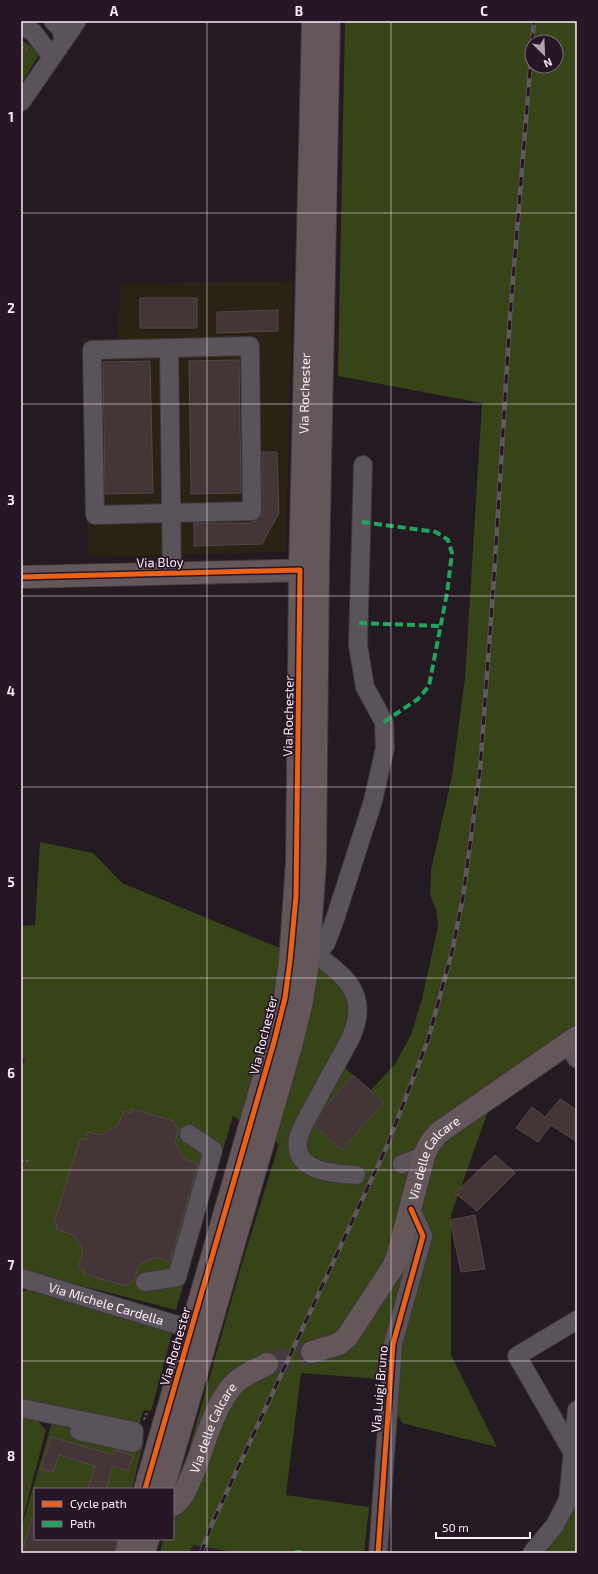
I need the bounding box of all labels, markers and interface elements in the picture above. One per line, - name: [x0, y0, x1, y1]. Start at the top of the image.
- text: A: [110, 3, 119, 19]
- text: B: [295, 3, 303, 19]
- text: C: [480, 3, 488, 19]
- north arrow: [524, 34, 564, 74]
- text: N: [542, 56, 555, 71]
- text: 1: [8, 109, 14, 125]
- text: 2: [7, 300, 15, 316]
- street label: Via Rochester: [295, 352, 313, 434]
- text: 3: [7, 492, 15, 508]
- street label: Via Bloy: [136, 554, 184, 570]
- street label: Via Rochester: [279, 675, 297, 757]
- text: 4: [7, 683, 15, 699]
- text: 5: [7, 874, 15, 890]
- street label: Via Rochester: [245, 994, 281, 1076]
- text: 6: [7, 1065, 15, 1081]
- street label: Via delle Calcare: [405, 1112, 463, 1202]
- text: 7: [8, 1257, 15, 1273]
- street label: Via Michele Cardella: [47, 1279, 166, 1328]
- street label: Via Rochester: [156, 1305, 194, 1387]
- street label: Via Luigi Bruno: [367, 1345, 391, 1433]
- street label: Via delle Calcare: [186, 1379, 240, 1475]
- text: 8: [7, 1448, 15, 1464]
- legend: [34, 1488, 174, 1540]
- text: Cycle path: [70, 1496, 127, 1510]
- scale bar: [436, 1514, 530, 1540]
- text: Path: [70, 1516, 95, 1530]
- text: 50 m: [442, 1520, 469, 1534]

